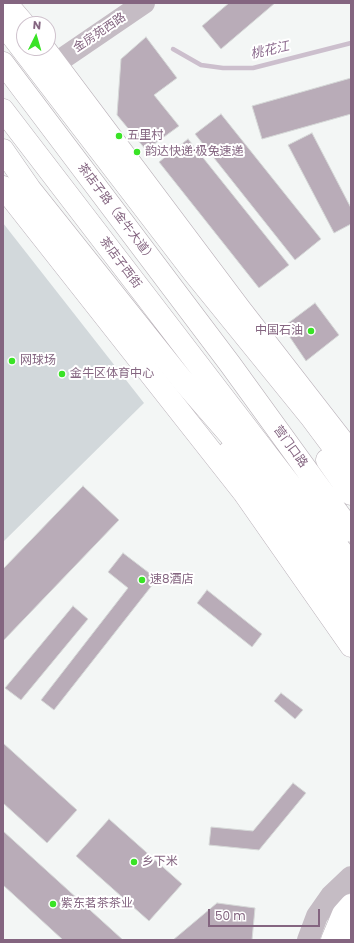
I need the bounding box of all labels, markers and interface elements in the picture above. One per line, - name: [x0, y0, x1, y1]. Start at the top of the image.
- street label: 金房苑西路: [71, 10, 129, 56]
- north arrow: [16, 16, 56, 56]
- text: N: [32, 17, 42, 33]
- water label: 桃花江: [249, 39, 291, 63]
- place label: 五里村: [127, 129, 163, 143]
- marker: 五里村: [114, 131, 124, 141]
- place label: 韵达快递·极兔速递: [145, 145, 244, 159]
- marker: 韵达快递·极兔速递: [132, 147, 142, 157]
- street label: 茶店子路（金牛大道）: [74, 161, 158, 265]
- street label: 茶店子西街: [96, 235, 144, 291]
- place label: 中国石油: [255, 324, 303, 338]
- marker: 中国石油: [306, 326, 316, 336]
- place label: 网球场: [20, 354, 56, 368]
- marker: 网球场: [7, 356, 17, 366]
- place label: 金牛区体育中心: [70, 367, 154, 381]
- marker: 金牛区体育中心: [57, 369, 67, 379]
- street label: 营门口路: [270, 423, 310, 471]
- place label: 速8酒店: [150, 573, 194, 587]
- marker: 速8酒店: [137, 575, 147, 585]
- place label: 乡下米: [142, 855, 178, 869]
- marker: 乡下米: [129, 857, 139, 867]
- place label: 紫东茗茶茶业: [61, 897, 133, 911]
- marker: 紫东茗茶茶业: [48, 899, 58, 909]
- scale bar: [210, 901, 322, 927]
- text: 50 m: [215, 907, 246, 924]

